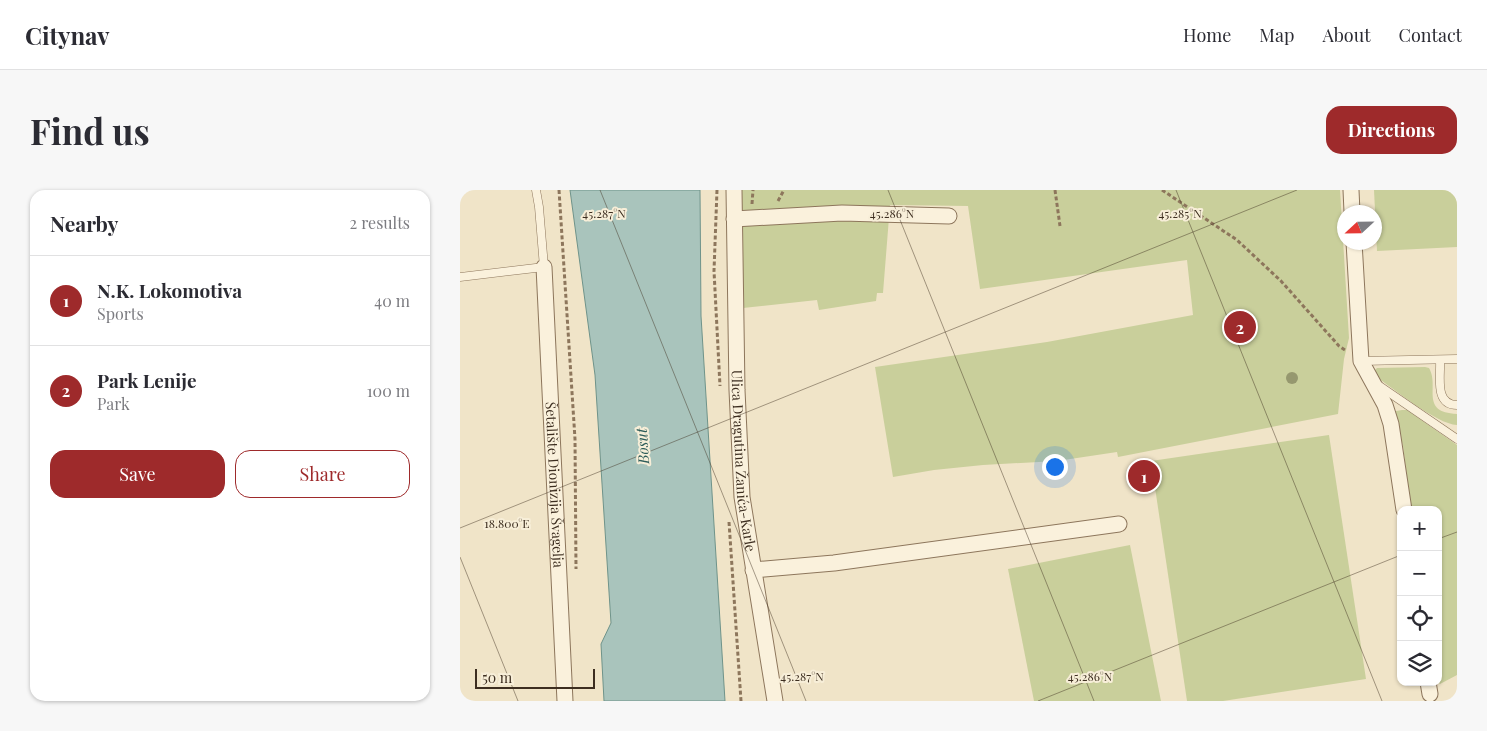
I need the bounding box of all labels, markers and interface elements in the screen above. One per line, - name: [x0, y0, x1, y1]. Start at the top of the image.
- text: Citynav: [25, 19, 110, 51]
- text: Home: [1183, 23, 1231, 47]
- text: Map: [1259, 23, 1294, 47]
- text: About: [1322, 23, 1371, 47]
- text: Contact: [1399, 23, 1462, 47]
- button: Directions: [1326, 106, 1457, 154]
- text: Find us: [30, 107, 150, 154]
- text: 45.287°N: [582, 205, 626, 221]
- text: 45.286°N: [870, 205, 915, 221]
- text: 45.285°N: [1158, 205, 1202, 221]
- north arrow: [1337, 205, 1382, 250]
- text: Nearby: [50, 209, 119, 237]
- text: 2 results: [350, 212, 410, 233]
- text: N.K. Lokomotiva: [97, 277, 242, 303]
- text: 1: [63, 290, 69, 311]
- text: 40 m: [374, 290, 410, 311]
- text: Sports: [97, 303, 144, 324]
- pin: 2: [1224, 308, 1256, 346]
- text: Park Lenije: [97, 367, 197, 393]
- street label: Ulica Dragutina Žanića-Karle: [728, 369, 761, 553]
- text: 2: [62, 380, 70, 401]
- text: 100 m: [367, 380, 410, 401]
- text: Park: [97, 393, 130, 414]
- street label: Šetalište Dionizija Švagelja: [542, 401, 569, 568]
- water label: Bosut: [631, 426, 653, 466]
- button: Save: [50, 450, 225, 498]
- button: Share: [235, 450, 410, 498]
- your location: [1042, 454, 1068, 480]
- pin: 1: [1128, 457, 1160, 495]
- map controls: [1397, 506, 1442, 686]
- button: +: [1397, 506, 1442, 551]
- text: 18.800°E: [484, 515, 530, 531]
- button: −: [1397, 551, 1442, 596]
- button: locate: [1397, 596, 1442, 641]
- button: layers: [1397, 641, 1442, 686]
- scale bar: [475, 666, 595, 689]
- text: 50 m: [482, 668, 512, 687]
- text: 45.287°N: [780, 668, 824, 684]
- text: 45.286°N: [1068, 668, 1113, 684]

